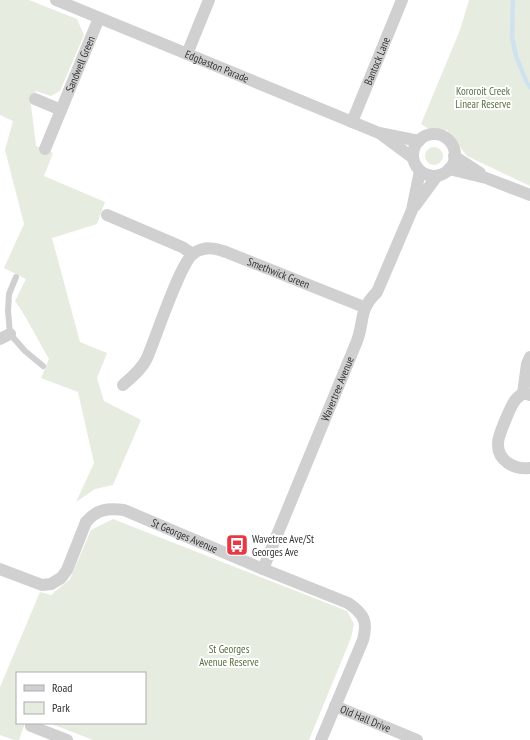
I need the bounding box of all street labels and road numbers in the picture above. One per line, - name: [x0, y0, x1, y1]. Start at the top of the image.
- street label: Sandwell Green: [62, 34, 98, 94]
- street label: Bantock Lane: [361, 34, 393, 87]
- street label: Edgbaston Parade: [183, 47, 251, 86]
- street label: Smethwick Green: [245, 254, 312, 292]
- street label: Wavertree Avenue: [318, 354, 357, 423]
- street label: St Georges Avenue: [149, 515, 220, 556]
- street label: Old Hall Drive: [338, 702, 393, 736]

